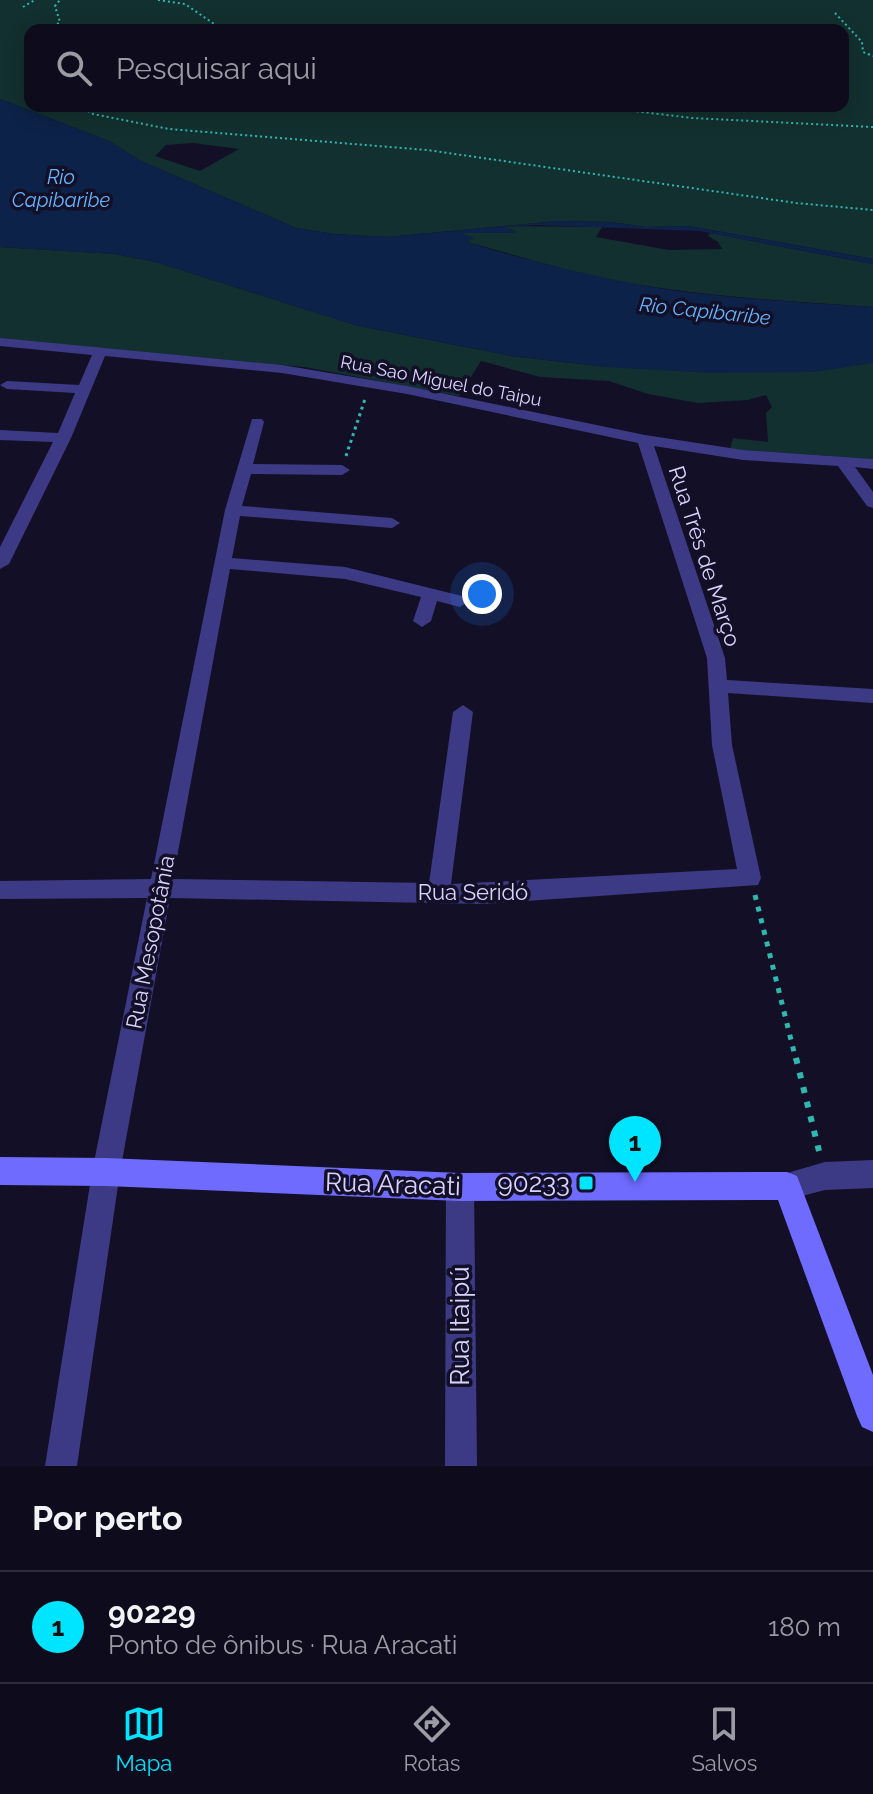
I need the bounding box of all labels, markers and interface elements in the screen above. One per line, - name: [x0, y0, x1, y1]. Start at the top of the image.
- search box: [24, 24, 849, 112]
- icon: search: [52, 46, 96, 90]
- text: Pesquisar aqui: [116, 51, 317, 86]
- water label: Rio Capibaribe: [12, 165, 111, 212]
- water label: Rio Capibaribe: [638, 292, 772, 330]
- street label: Rua Sao Miguel do Taipu: [339, 351, 543, 410]
- street label: Rua Três de Março: [664, 463, 746, 649]
- your location: [462, 574, 502, 614]
- street label: Rua Mesopotânia: [120, 853, 180, 1031]
- street label: Rua Seridó: [418, 879, 528, 905]
- pin: 1: [609, 1116, 661, 1182]
- street label: Rua Aracati: [325, 1167, 461, 1201]
- place label: 90233: [498, 1168, 570, 1198]
- marker: 90233: [577, 1174, 595, 1192]
- street label: Rua Itaipú: [445, 1266, 475, 1386]
- text: Por perto: [32, 1498, 183, 1538]
- text: 90229: [108, 1595, 196, 1630]
- text: 1: [52, 1612, 64, 1642]
- text: 180 m: [768, 1612, 841, 1642]
- text: Ponto de ônibus · Rua Aracati: [108, 1630, 457, 1660]
- tab: Mapa: [116, 1702, 172, 1776]
- tab: Rotas: [403, 1702, 460, 1776]
- tab: Salvos: [691, 1702, 757, 1776]

